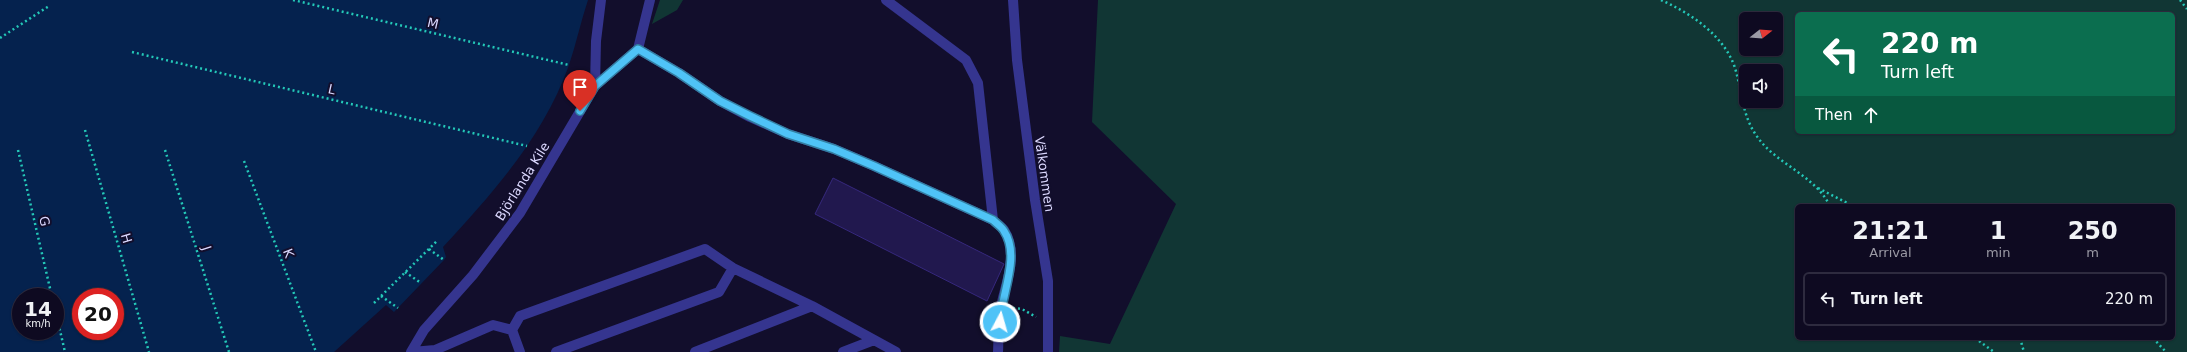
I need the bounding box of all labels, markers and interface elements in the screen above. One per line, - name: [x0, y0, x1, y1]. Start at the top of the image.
- north arrow: [1739, 12, 1783, 56]
- map controls: [1739, 12, 1783, 108]
- street label: M: [426, 15, 440, 32]
- text: 220 m: [1881, 27, 1978, 60]
- icon: left: [1815, 28, 1867, 80]
- text: Turn left: [1881, 61, 1954, 82]
- button: sound: [1739, 64, 1783, 108]
- pin: [563, 70, 597, 111]
- icon: arrive: [569, 76, 591, 98]
- street label: L: [327, 81, 338, 98]
- icon: ahead: [1860, 104, 1882, 126]
- text: Then: [1815, 106, 1852, 124]
- street label: Välkommen: [1032, 135, 1057, 213]
- street label: Björlanda Kile: [492, 139, 553, 223]
- street label: G: [36, 215, 53, 228]
- text: 21:21: [1852, 217, 1929, 245]
- text: 1: [1990, 217, 2006, 245]
- text: 250: [2068, 217, 2118, 245]
- street label: H: [118, 231, 135, 245]
- street label: J: [198, 243, 214, 252]
- text: Arrival: [1869, 245, 1912, 260]
- text: min: [1986, 245, 2010, 260]
- text: m: [2086, 245, 2099, 260]
- street label: K: [280, 247, 297, 260]
- speed limit sign: 20: [72, 288, 124, 340]
- icon: left: [1817, 288, 1839, 310]
- text: Turn left: [1851, 290, 1923, 308]
- text: 220 m: [2105, 290, 2153, 308]
- text: 14: [24, 297, 52, 321]
- position arrow: [979, 301, 1021, 343]
- text: km/h: [25, 318, 51, 329]

